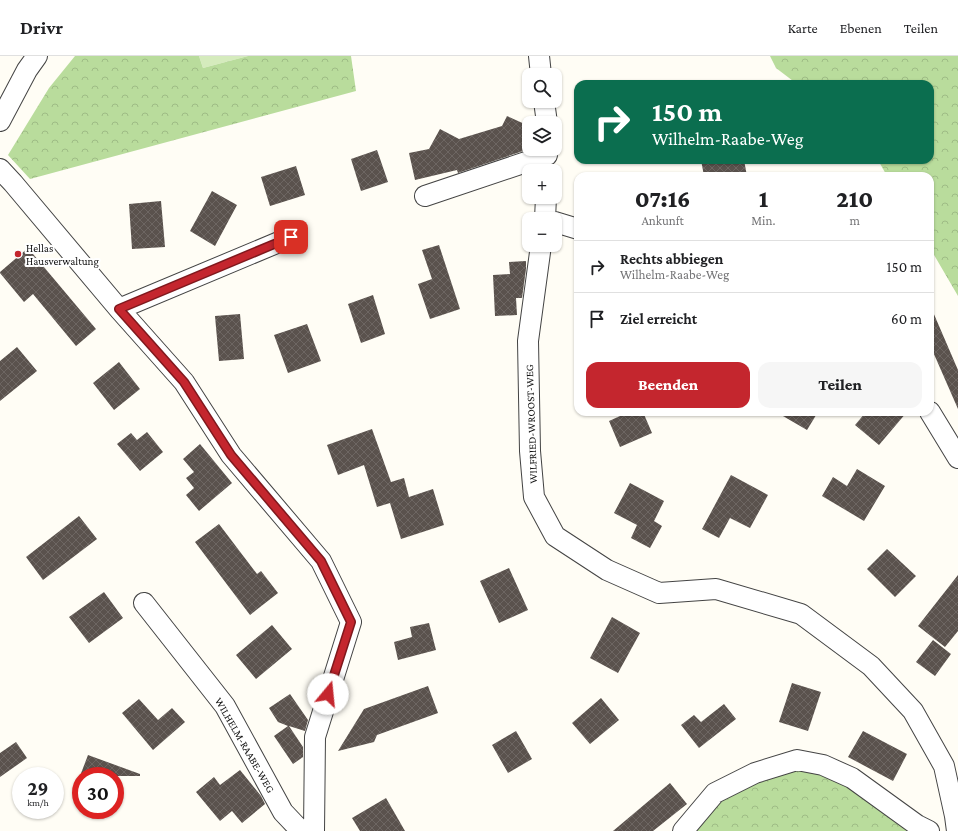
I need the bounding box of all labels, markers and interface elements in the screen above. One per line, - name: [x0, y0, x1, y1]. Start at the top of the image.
- text: Drivr: [20, 17, 63, 38]
- text: Karte: [788, 20, 818, 36]
- text: Ebenen: [840, 20, 882, 36]
- text: Teilen: [904, 20, 938, 36]
- map controls: [522, 68, 562, 252]
- button: search: [522, 68, 562, 108]
- icon: right: [586, 96, 638, 148]
- text: 150 m: [652, 96, 722, 127]
- button: layers: [522, 116, 562, 156]
- text: Wilhelm-Raabe-Weg: [652, 129, 803, 149]
- button: +: [522, 164, 562, 204]
- text: 07:16: [635, 185, 691, 212]
- text: 1: [759, 185, 768, 212]
- text: 210: [836, 185, 873, 212]
- button: −: [522, 212, 562, 252]
- text: Ankunft: [641, 213, 684, 228]
- text: Min.: [751, 213, 775, 228]
- text: m: [849, 213, 860, 228]
- pin: [274, 220, 308, 254]
- icon: arrive: [280, 226, 302, 248]
- place label: Hellas Hausverwaltung: [26, 242, 100, 268]
- marker: Hellas Hausverwaltung: [13, 249, 23, 259]
- text: Rechts abbiegen: [620, 251, 723, 267]
- icon: right: [586, 256, 608, 278]
- text: 150 m: [887, 259, 922, 275]
- text: Wilhelm-Raabe-Weg: [620, 267, 729, 282]
- icon: arrive: [586, 308, 608, 330]
- text: Ziel erreicht: [620, 311, 697, 327]
- text: 60 m: [891, 311, 922, 327]
- button: Beenden: [586, 362, 750, 408]
- button: Teilen: [758, 362, 922, 408]
- street label: WILFRIED-WROOST-WEG: [523, 364, 539, 484]
- position arrow: [307, 673, 349, 715]
- street label: WILHELM-RAABE-WEG: [213, 695, 277, 795]
- speed limit sign: 30: [72, 767, 124, 819]
- text: 29: [27, 777, 49, 799]
- text: km/h: [27, 797, 49, 808]

